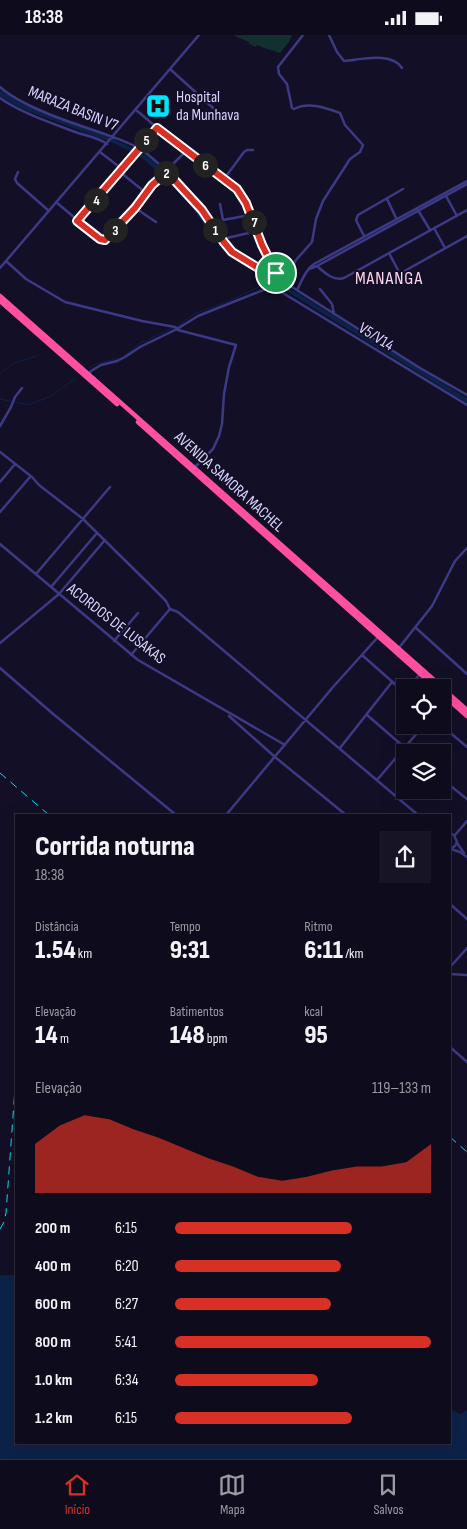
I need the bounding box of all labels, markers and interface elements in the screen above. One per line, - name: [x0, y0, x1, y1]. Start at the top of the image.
- text: 18:38: [25, 6, 63, 29]
- street label: MARAZA BASIN V7: [25, 82, 121, 136]
- place label: Hospital da Munhava: [176, 88, 239, 125]
- hospital icon: Hospital da Munhava: [145, 93, 171, 119]
- pin: 5: [134, 127, 158, 153]
- text: 5: [143, 132, 150, 149]
- pin: 6: [192, 153, 218, 177]
- text: 6: [202, 157, 209, 174]
- pin: 2: [154, 161, 178, 185]
- text: 2: [163, 165, 170, 182]
- pin: 4: [84, 187, 108, 213]
- text: 4: [93, 192, 100, 209]
- pin: 7: [242, 209, 266, 235]
- text: 7: [251, 214, 258, 231]
- pin: 3: [102, 217, 128, 243]
- pin: 1: [202, 217, 228, 243]
- text: 3: [112, 222, 119, 239]
- text: 1: [213, 222, 218, 239]
- pin: [255, 252, 297, 294]
- icon: arrive: [262, 259, 290, 287]
- district label: MANANGA: [355, 268, 423, 289]
- street label: V5/V14: [355, 319, 397, 355]
- street label: AVENIDA SAMORA MACHEL: [170, 427, 288, 536]
- street label: ACORDOS DE LUSAKAS: [62, 579, 169, 669]
- map controls: [396, 679, 451, 799]
- button: locate: [396, 679, 451, 734]
- button: layers: [396, 744, 451, 799]
- text: Corrida noturna: [35, 830, 195, 863]
- button: share: [379, 831, 431, 883]
- text: 18:38: [35, 866, 64, 885]
- text: Distância: [35, 918, 79, 935]
- text: Tempo: [170, 918, 201, 935]
- text: Ritmo: [304, 918, 332, 935]
- text: 1.54: [35, 935, 76, 966]
- text: 9:31: [170, 935, 210, 966]
- text: 6:11: [304, 935, 343, 966]
- text: km: [76, 945, 92, 962]
- text: /km: [343, 945, 363, 962]
- text: Elevação: [35, 1003, 76, 1020]
- text: Batimentos: [170, 1003, 224, 1020]
- text: kcal: [304, 1003, 323, 1020]
- text: 14: [35, 1020, 58, 1051]
- text: 148: [170, 1020, 205, 1051]
- text: 95: [304, 1020, 328, 1051]
- text: m: [58, 1030, 69, 1047]
- text: bpm: [205, 1030, 227, 1047]
- text: Elevação: [35, 1079, 82, 1098]
- text: 119–133 m: [372, 1079, 431, 1098]
- text: 200 m: [35, 1219, 70, 1238]
- text: 6:15: [115, 1219, 137, 1238]
- text: 400 m: [35, 1257, 71, 1276]
- text: 6:20: [115, 1257, 139, 1276]
- text: 600 m: [35, 1295, 71, 1314]
- text: 6:27: [115, 1295, 138, 1314]
- text: 800 m: [35, 1333, 71, 1352]
- text: 5:41: [115, 1333, 137, 1352]
- text: 1.0 km: [35, 1371, 72, 1390]
- text: 6:34: [115, 1371, 138, 1390]
- text: 1.2 km: [35, 1409, 73, 1428]
- text: 6:15: [115, 1409, 137, 1428]
- tab: Início: [63, 1471, 91, 1518]
- tab: Mapa: [218, 1471, 246, 1518]
- tab: Salvos: [373, 1471, 404, 1518]

